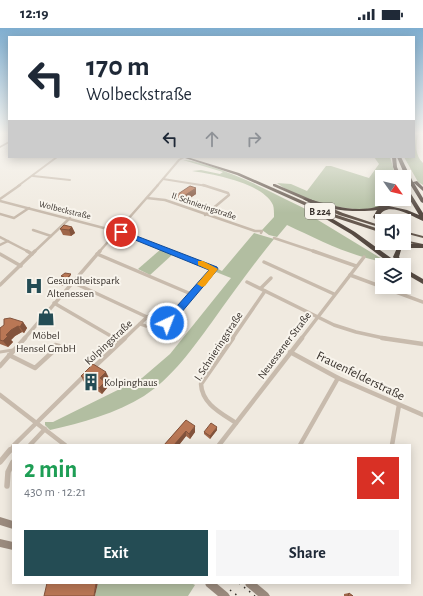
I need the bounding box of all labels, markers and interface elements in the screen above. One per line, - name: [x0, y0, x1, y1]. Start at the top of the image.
- text: 12:19: [20, 6, 49, 21]
- icon: left: [20, 52, 72, 104]
- text: 170 m: [86, 53, 150, 81]
- text: Wolbeckstraße: [86, 86, 192, 104]
- icon: left: [159, 128, 181, 150]
- icon: ahead: [201, 128, 223, 150]
- icon: right: [243, 128, 265, 150]
- north arrow: [375, 170, 411, 206]
- map controls: [375, 170, 411, 294]
- street label: II. Schnieringstraße: [170, 191, 237, 222]
- street label: Wolbeckstraße: [38, 200, 92, 221]
- road number: B 224: [305, 203, 335, 219]
- button: sound: [375, 214, 411, 250]
- pin: [104, 215, 138, 249]
- icon: arrive: [110, 221, 132, 243]
- button: layers: [375, 258, 411, 294]
- place label: Gesundheitspark Altenessen: [47, 275, 120, 299]
- hospital icon: Gesundheitspark Altenessen: [24, 276, 44, 296]
- position arrow: [146, 302, 188, 344]
- shop icon: Möbel Hensel GmbH: [36, 307, 56, 327]
- street label: I. Schnieringstraße: [192, 310, 245, 383]
- street label: Neuessener Straße: [256, 310, 313, 381]
- street label: Kolpingstraße: [82, 318, 134, 367]
- place label: Möbel Hensel GmbH: [16, 330, 76, 354]
- street label: Frauenfelderstraße: [314, 349, 407, 403]
- building icon: Kolpinghaus: [81, 372, 101, 392]
- place label: Kolpinghaus: [104, 377, 158, 388]
- button: close: [357, 457, 399, 499]
- text: 2 min: [24, 458, 77, 482]
- text: 430 m · 12:21: [24, 486, 86, 499]
- button: Exit: [24, 530, 208, 576]
- button: Share: [216, 530, 399, 576]

